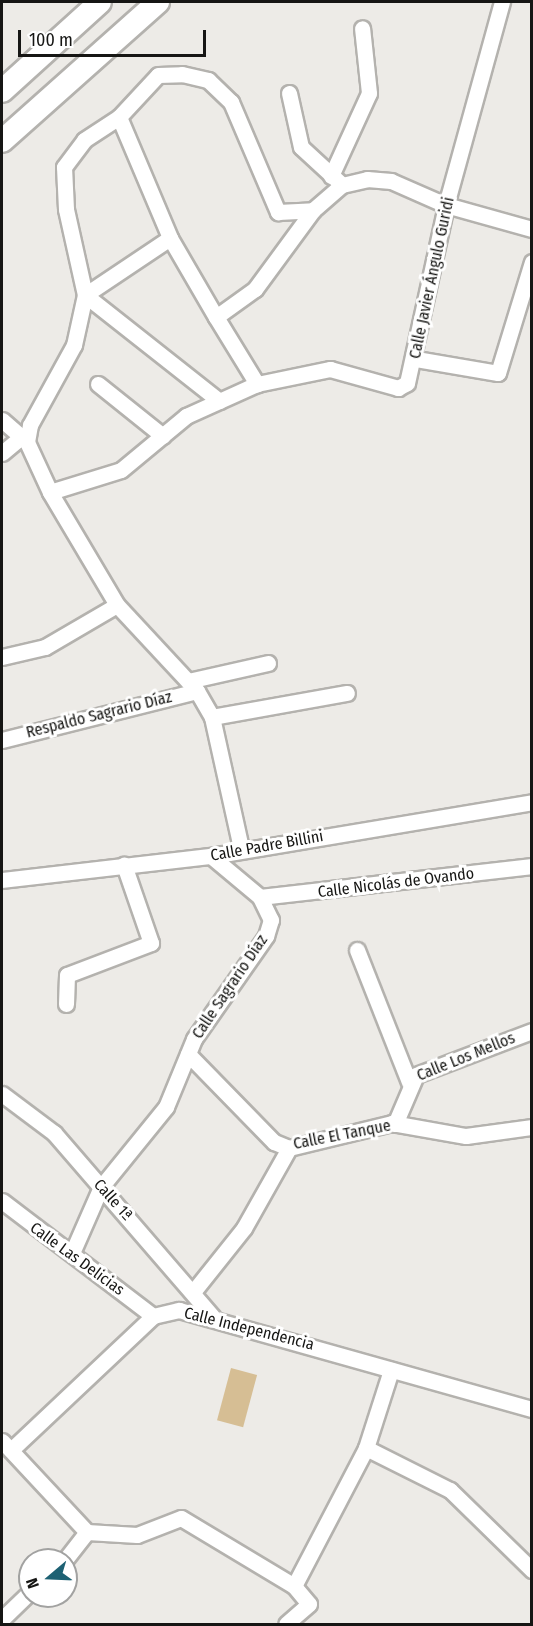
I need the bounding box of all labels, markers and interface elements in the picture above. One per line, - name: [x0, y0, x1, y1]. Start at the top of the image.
- scale bar: [21, 18, 208, 56]
- text: 100 m: [29, 29, 73, 51]
- street label: Calle Javier Ángulo Guridi: [405, 195, 459, 361]
- street label: Respaldo Sagrario Díaz: [24, 688, 174, 742]
- street label: Calle Padre Billini: [209, 827, 325, 865]
- street label: Calle Nicolás de Ovando: [317, 864, 475, 902]
- street label: Calle Sagrario Díaz: [188, 931, 272, 1043]
- street label: Calle Los Mellos: [414, 1029, 518, 1085]
- street label: Calle El Tanque: [292, 1116, 392, 1154]
- street label: Calle 1ª: [89, 1175, 137, 1225]
- street label: Calle Las Delicias: [26, 1218, 128, 1300]
- street label: Calle Independencia: [182, 1304, 316, 1354]
- north arrow: [18, 1548, 78, 1608]
- text: N: [22, 1576, 43, 1591]

